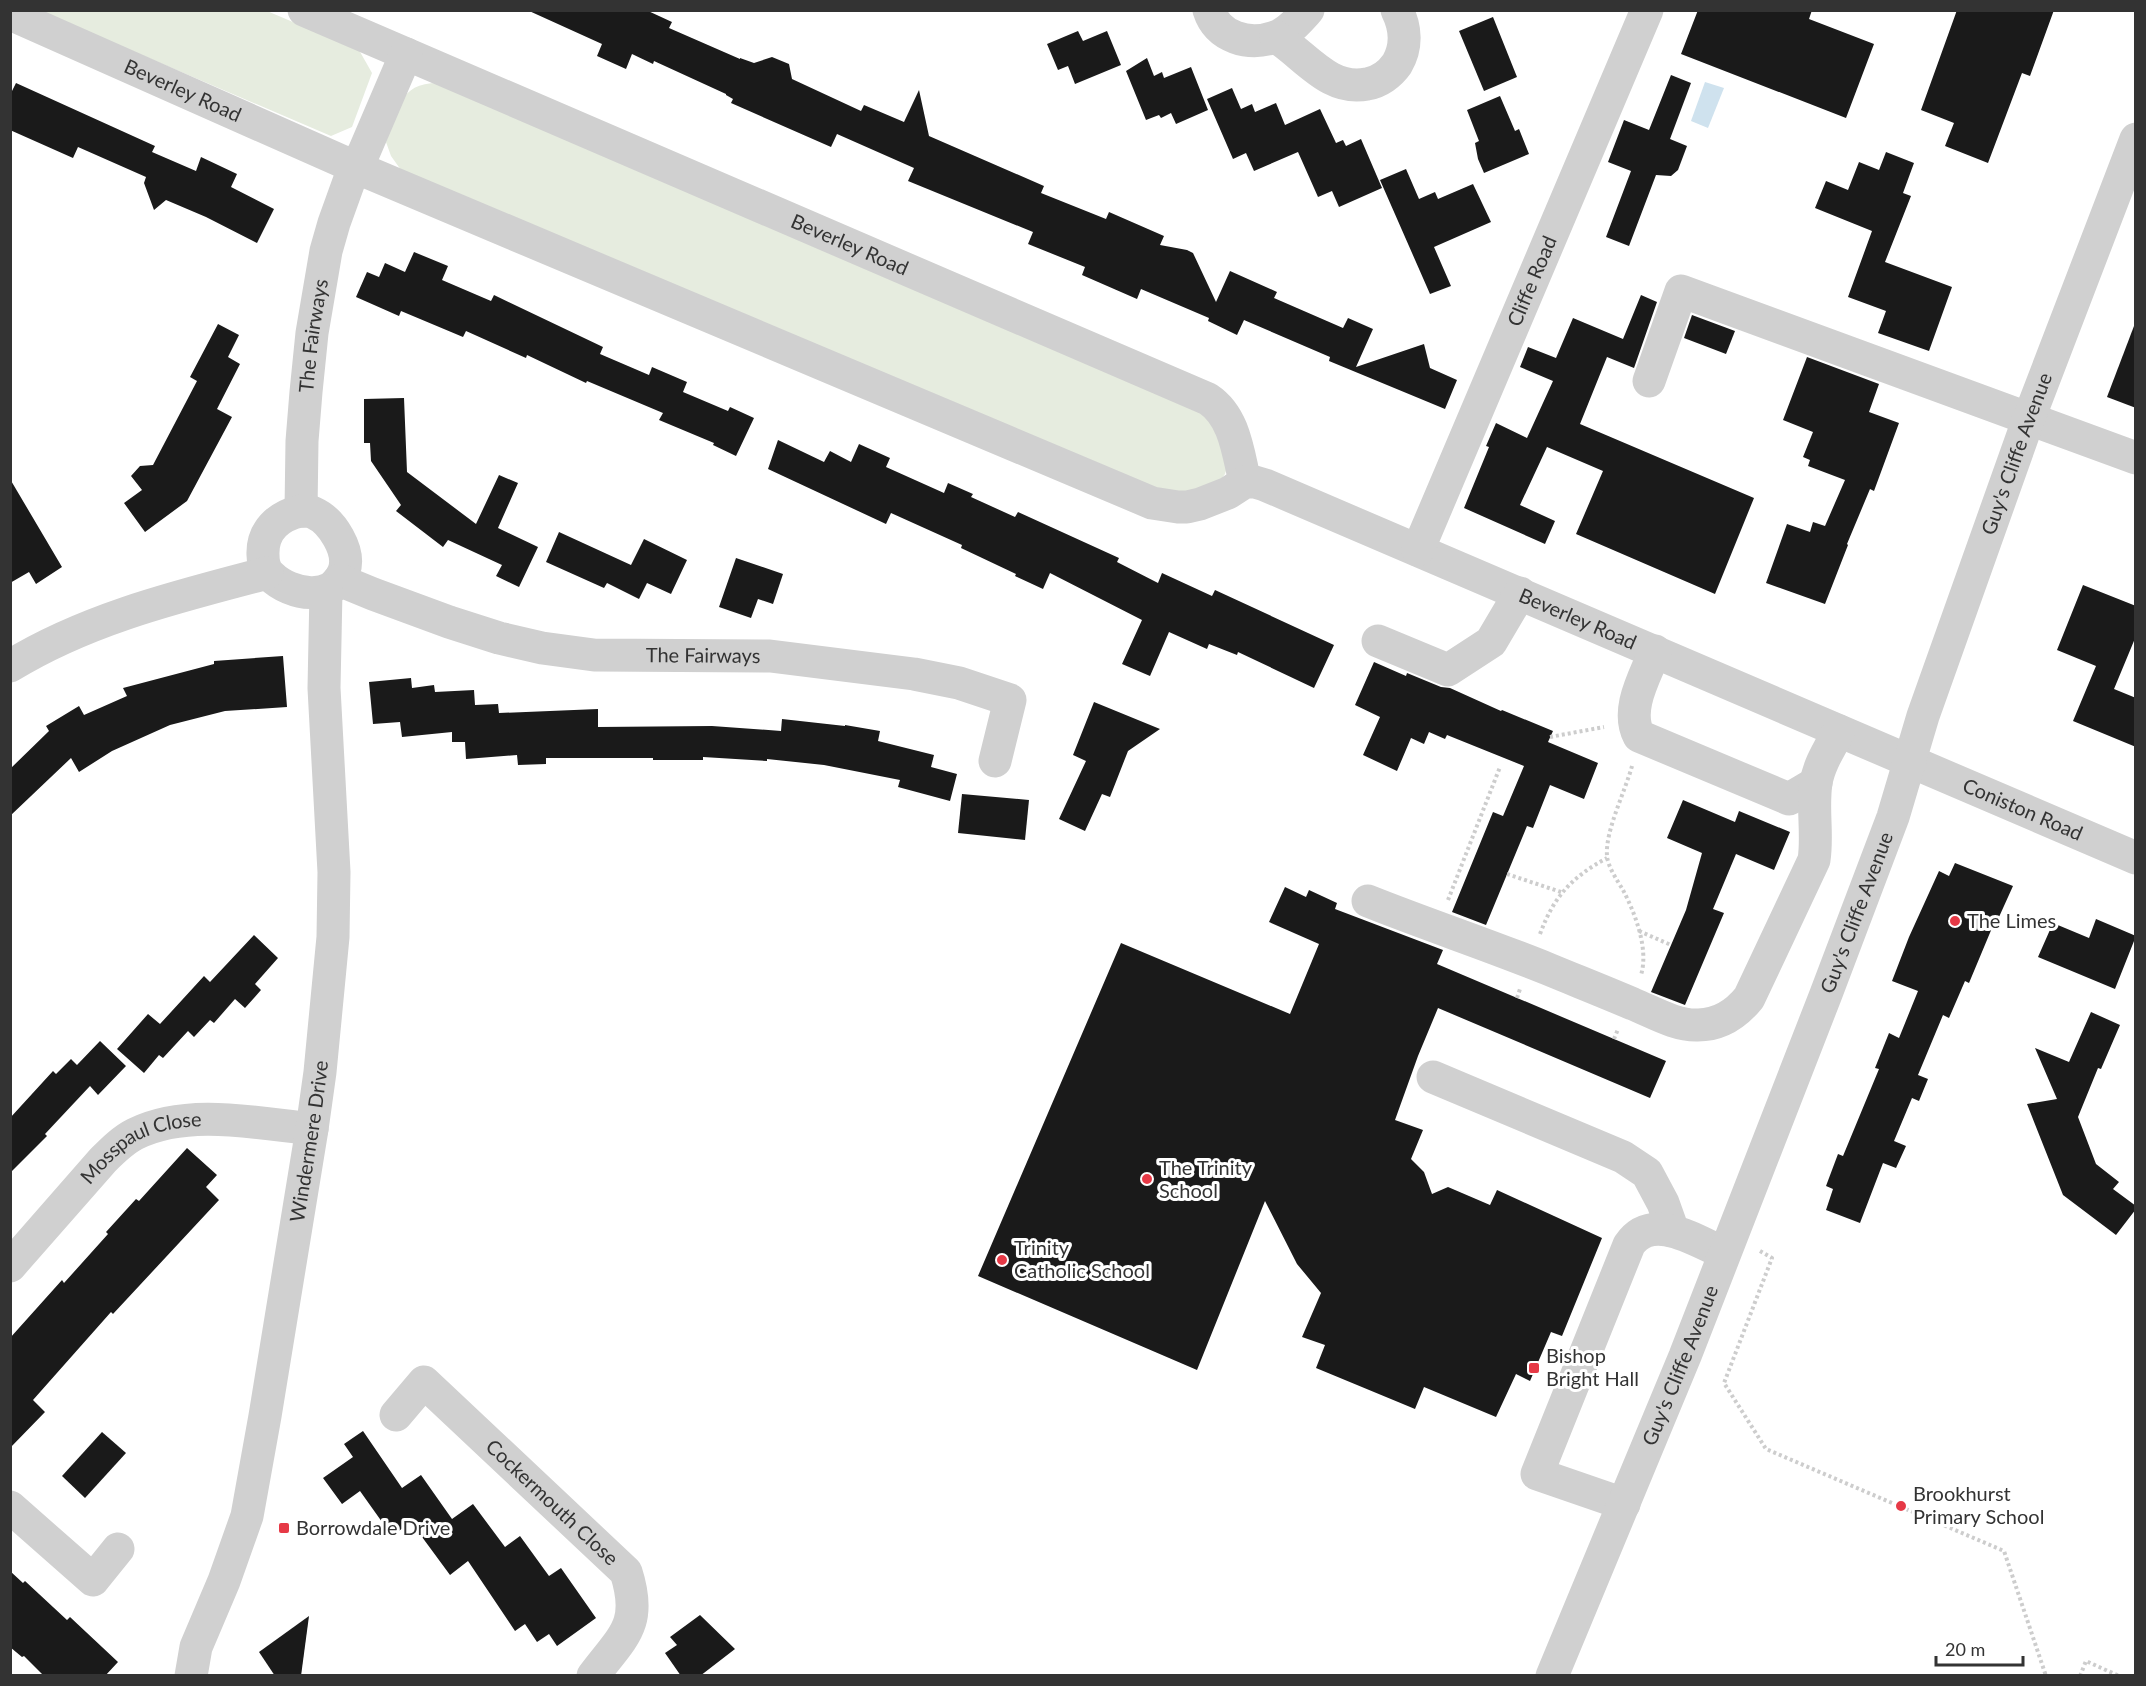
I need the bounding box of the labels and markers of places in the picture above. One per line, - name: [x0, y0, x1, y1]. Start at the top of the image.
- place label: The Limes: [1967, 908, 2056, 932]
- marker: The Limes: [1948, 914, 1962, 928]
- place label: The Trinity School: [1159, 1155, 1253, 1202]
- marker: The Trinity School: [1140, 1172, 1154, 1186]
- place label: Trinity Catholic School: [1014, 1235, 1150, 1282]
- marker: Trinity Catholic School: [995, 1253, 1009, 1267]
- place label: Bishop Bright Hall: [1546, 1343, 1639, 1390]
- marker: Bishop Bright Hall: [1527, 1361, 1541, 1375]
- place label: Brookhurst Primary School: [1913, 1481, 2044, 1528]
- marker: Brookhurst Primary School: [1894, 1499, 1908, 1513]
- place label: Borrowdale Drive: [296, 1515, 450, 1539]
- marker: Borrowdale Drive: [277, 1521, 291, 1535]

